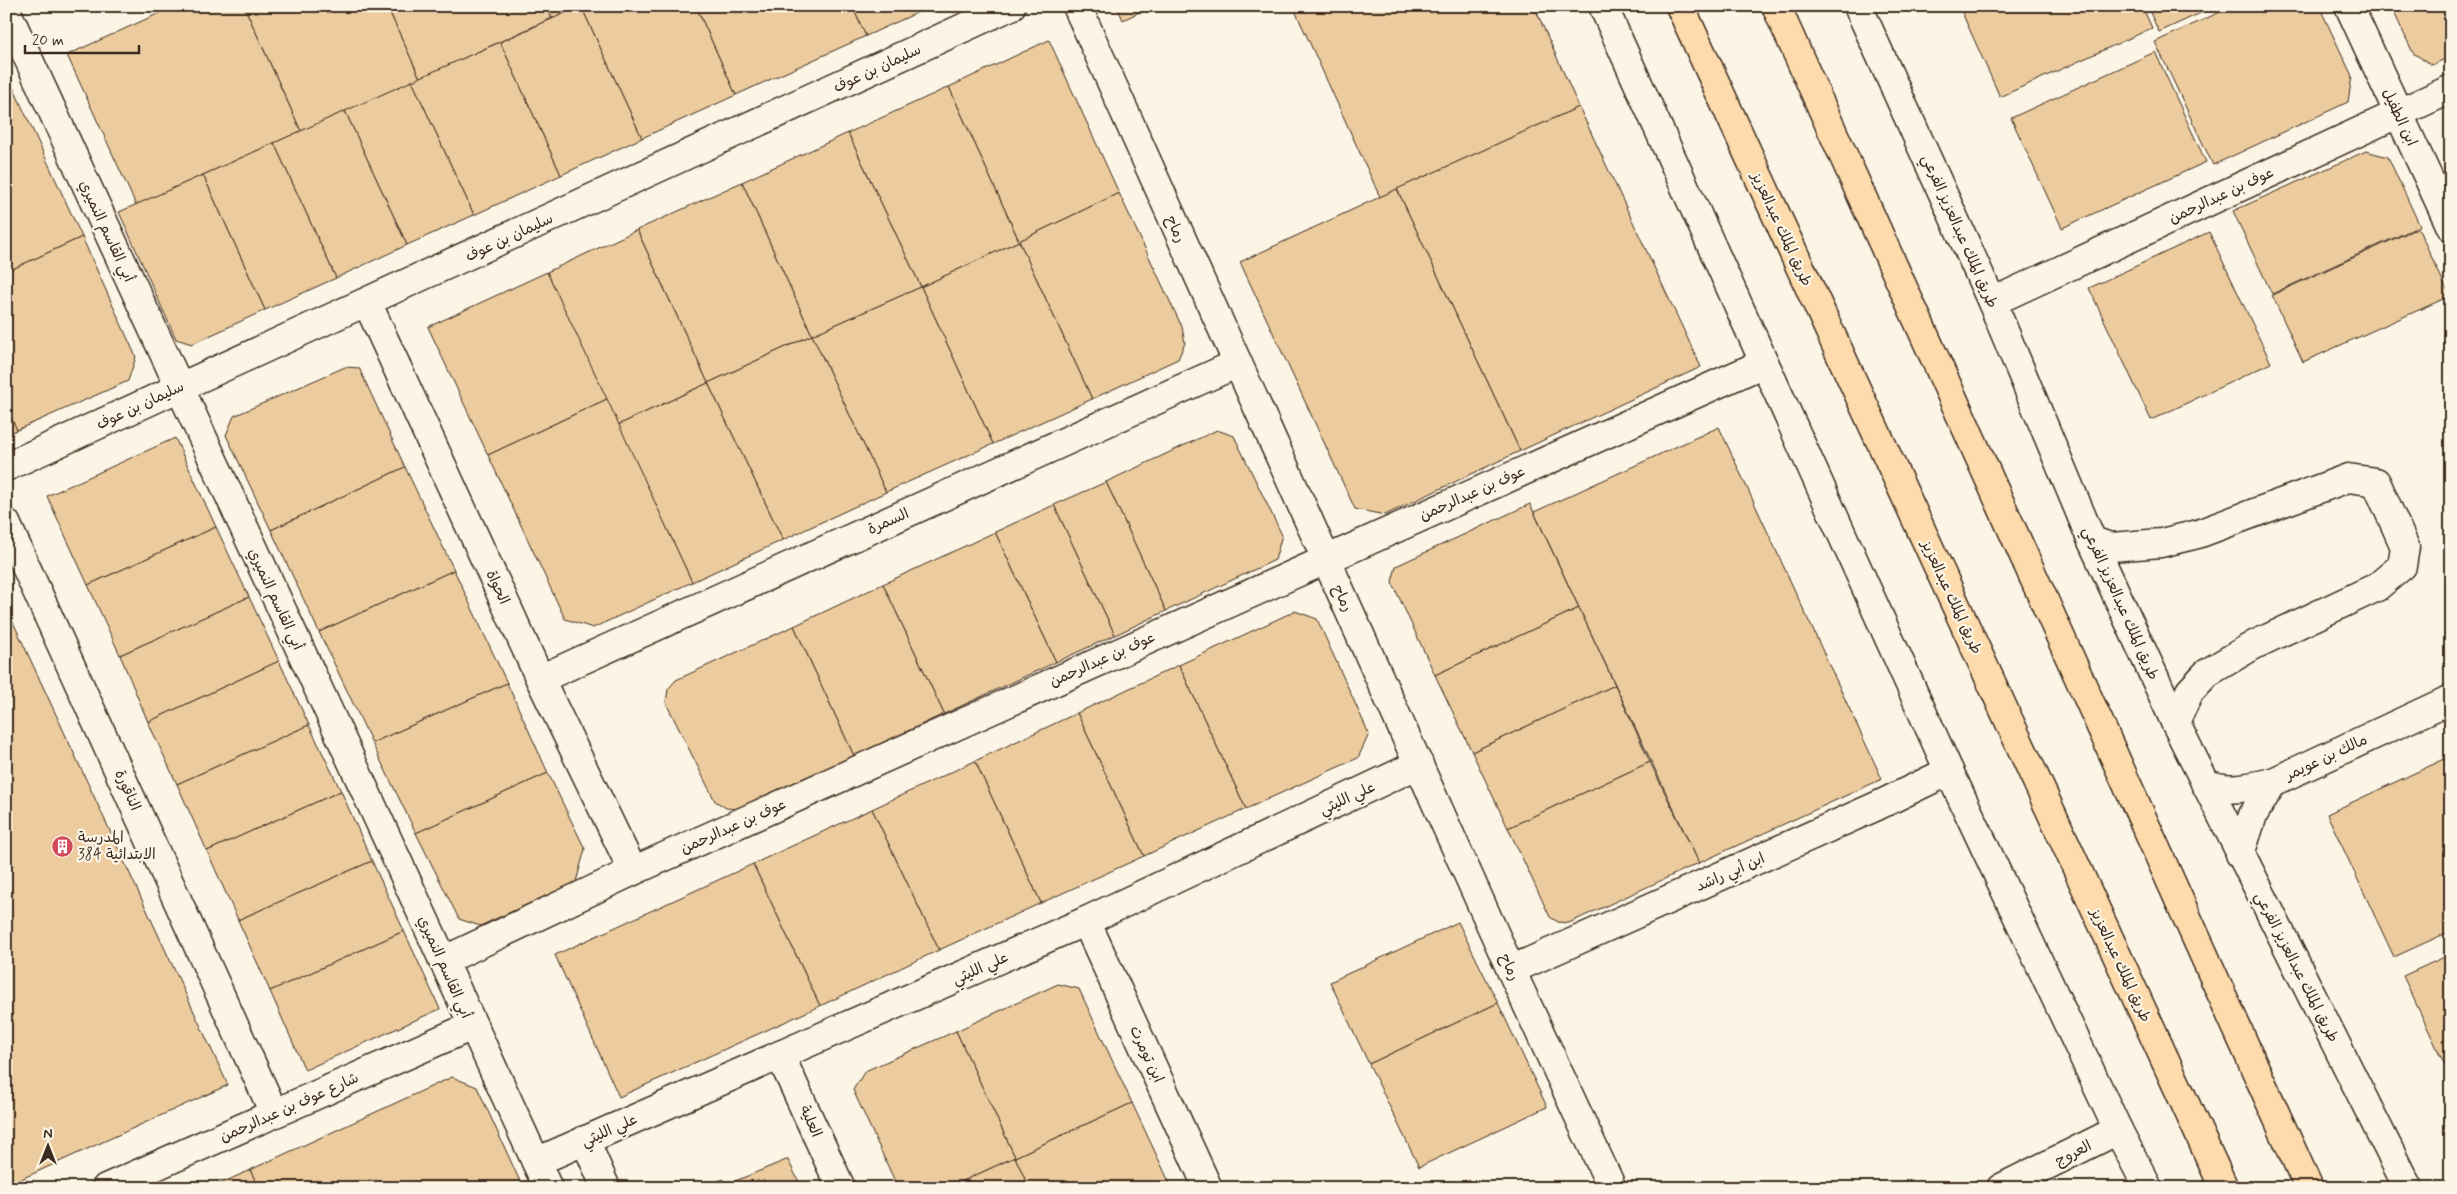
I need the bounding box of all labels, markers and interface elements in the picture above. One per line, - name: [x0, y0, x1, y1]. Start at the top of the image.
- scale bar: [25, 22, 139, 54]
- text: 20 m: [32, 31, 64, 51]
- street label: سليمان بن عوف: [830, 40, 924, 98]
- street label: ابن الطفيل: [2377, 85, 2421, 150]
- street label: طريق الملك عبدالعزيز الفرعي: [1914, 151, 2002, 312]
- street label: عوف بن عبدالرحمن: [2166, 163, 2277, 229]
- street label: طريق الملك عبدالعزيز: [1745, 167, 1816, 290]
- street label: أبي القاسم النميري: [72, 177, 139, 287]
- street label: سليمان بن عوف: [462, 209, 556, 267]
- street label: رماح: [1160, 213, 1190, 246]
- street label: سليمان بن عوف: [93, 377, 187, 435]
- street label: عوف بن عبدالرحمن: [1416, 462, 1528, 526]
- street label: السمرة: [865, 504, 912, 540]
- street label: طريق الملك عبدالعزيز الفرعي: [2075, 523, 2163, 684]
- street label: طريق الملك عبدالعزيز: [1915, 535, 1986, 658]
- street label: أبي القاسم النميري: [241, 545, 308, 655]
- street label: الحواة: [480, 567, 514, 608]
- street label: رماح: [1327, 582, 1357, 615]
- street label: عوف بن عبدالرحمن: [1046, 628, 1158, 692]
- street label: مالك بن عويمر: [2281, 730, 2371, 786]
- street label: الناقورة: [109, 767, 145, 814]
- street label: علي الليثي: [1316, 777, 1379, 822]
- street label: عوف بن عبدالرحمن: [677, 795, 789, 859]
- place label: المدرسة الابتدائية 384: [78, 828, 156, 865]
- building icon: المدرسة الابتدائية 384: [50, 834, 74, 858]
- street label: ابن أبي راشد: [1693, 849, 1769, 899]
- street label: طريق الملك عبدالعزيز الفرعي: [2248, 889, 2343, 1047]
- street label: طريق الملك عبدالعزيز: [2084, 903, 2155, 1026]
- street label: أبي القاسم النميري: [411, 913, 476, 1023]
- street label: علي الليثي: [949, 948, 1012, 992]
- street label: رماح: [1494, 951, 1524, 984]
- street label: ابن تومرت: [1124, 1023, 1168, 1086]
- street label: شارع عوف بن عبدالرحمن: [217, 1068, 362, 1148]
- street label: العلية: [794, 1102, 826, 1141]
- street label: علي الليثي: [578, 1110, 641, 1154]
- north arrow: [22, 1122, 72, 1172]
- text: N: [43, 1125, 53, 1143]
- street label: العروج: [2052, 1136, 2095, 1172]

